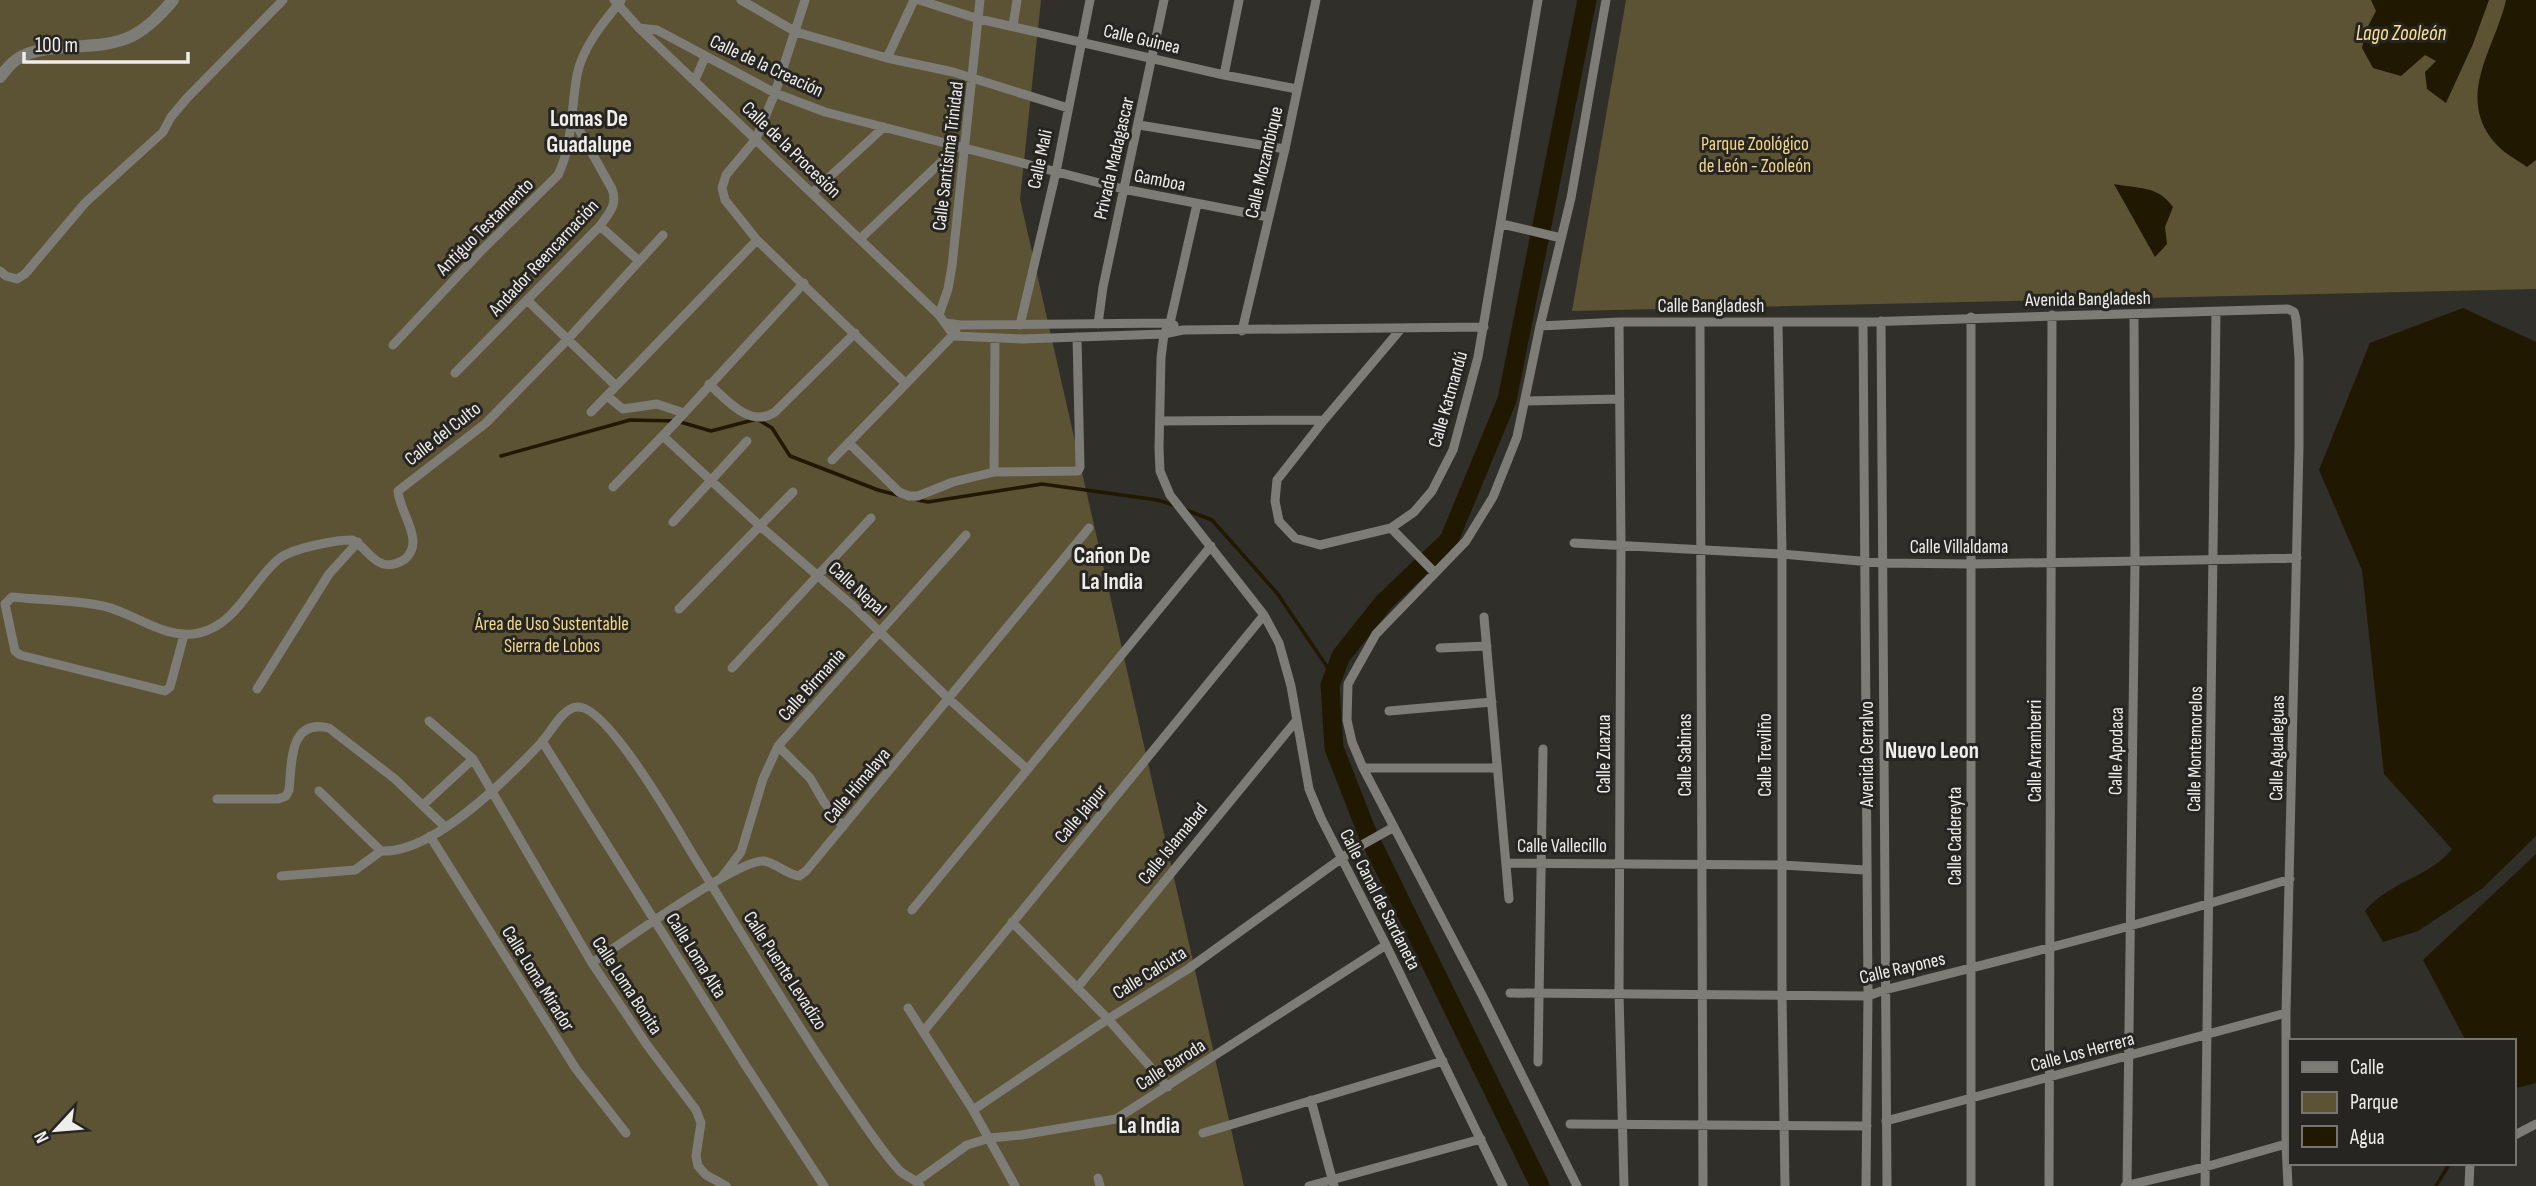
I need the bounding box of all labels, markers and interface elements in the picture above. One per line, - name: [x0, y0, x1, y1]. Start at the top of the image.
- street label: Calle Guinea: [1101, 19, 1182, 59]
- scale bar: [24, 21, 189, 65]
- water label: Lago Zooleón: [2356, 21, 2447, 46]
- street label: Calle de la Creación: [706, 30, 827, 103]
- text: 100 m: [35, 33, 78, 58]
- street label: Calle Santisima Trinidad: [928, 80, 969, 232]
- street label: Privada Madagascar: [1089, 94, 1140, 222]
- street label: Calle de la Procesión: [737, 97, 845, 203]
- street label: Calle Mozambique: [1240, 104, 1289, 221]
- district label: Lomas De Guadalupe: [546, 105, 632, 159]
- street label: Calle Mali: [1023, 128, 1058, 191]
- park label: Parque Zoológico de León - Zooleón: [1699, 133, 1811, 178]
- street label: Gamboa: [1132, 164, 1187, 197]
- street label: Antiguo Testamento: [431, 174, 538, 281]
- street label: Andador Reencarnación: [484, 195, 604, 322]
- street label: Avenida Bangladesh: [2024, 287, 2151, 312]
- street label: Calle Bangladesh: [1658, 295, 1764, 318]
- street label: Calle Katmandú: [1424, 349, 1473, 450]
- street label: Calle del Culto: [400, 397, 486, 471]
- street label: Calle Villaldama: [1910, 536, 2008, 559]
- district label: Cañon De La India: [1074, 542, 1150, 596]
- street label: Calle Nepal: [823, 557, 891, 621]
- park label: Área de Uso Sustentable Sierra de Lobos: [474, 613, 629, 658]
- street label: Calle Birmania: [773, 644, 851, 726]
- street label: Calle Montemorelos: [2183, 686, 2208, 812]
- street label: Calle Agualeguas: [2265, 695, 2290, 801]
- street label: Calle Arramberri: [2024, 700, 2047, 802]
- street label: Avenida Cerralvo: [1856, 701, 1879, 808]
- street label: Calle Apodaca: [2104, 707, 2129, 795]
- street label: Calle Sabinas: [1674, 713, 1697, 797]
- street label: Calle Trevilño: [1754, 713, 1777, 797]
- street label: Calle Zuazua: [1593, 715, 1616, 793]
- district label: Nuevo Leon: [1885, 737, 1979, 765]
- street label: Calle Himalaya: [819, 743, 895, 828]
- street label: Calle Jaipur: [1050, 779, 1113, 848]
- street label: Calle Cadereyta: [1944, 787, 1967, 885]
- street label: Calle Islamabad: [1133, 799, 1213, 889]
- street label: Calle Canal de Sardaneta: [1334, 825, 1425, 974]
- street label: Calle Vallecillo: [1517, 835, 1607, 858]
- street label: Calle Puente Levadizo: [738, 907, 832, 1034]
- street label: Calle Loma Alta: [661, 909, 731, 1003]
- street label: Calle Loma Mirador: [496, 922, 579, 1036]
- street label: Calle Loma Bonita: [587, 933, 667, 1039]
- street label: Calle Calcuta: [1109, 942, 1191, 1005]
- street label: Calle Rayones: [1857, 947, 1948, 989]
- street label: Calle Los Herrera: [2028, 1028, 2137, 1077]
- street label: Calle Baroda: [1132, 1034, 1210, 1096]
- legend: [2288, 1039, 2515, 1165]
- text: Calle: [2350, 1055, 2384, 1080]
- text: Parque: [2350, 1090, 2398, 1115]
- north arrow: [21, 1095, 91, 1165]
- district label: La India: [1118, 1112, 1180, 1140]
- text: Agua: [2349, 1125, 2385, 1150]
- text: N: [30, 1127, 55, 1146]

